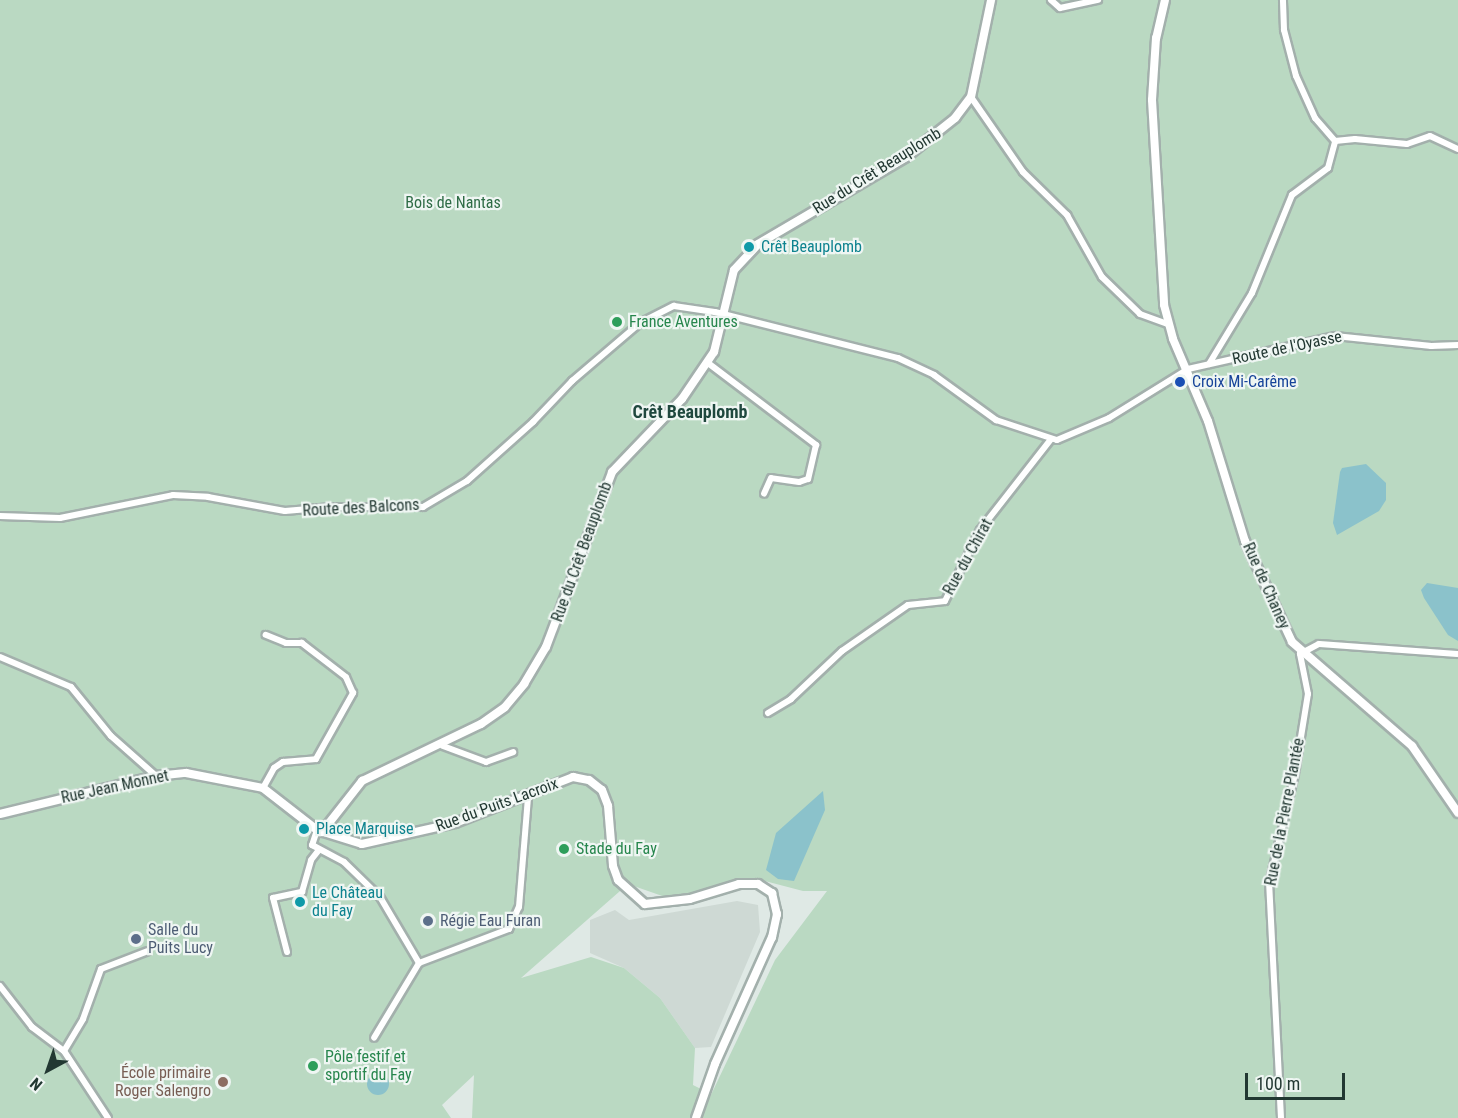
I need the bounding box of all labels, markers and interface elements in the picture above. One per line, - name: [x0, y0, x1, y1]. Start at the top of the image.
- street label: Rue du Crêt Beauplomb: [809, 124, 945, 218]
- park label: Bois de Nantas: [405, 193, 501, 213]
- place label: Crêt Beauplomb: [761, 237, 862, 257]
- marker: Crêt Beauplomb: [742, 240, 756, 254]
- place label: France Aventures: [629, 312, 738, 332]
- marker: France Aventures: [610, 315, 624, 329]
- street label: Route de l'Oyasse: [1230, 327, 1344, 369]
- place label: Croix Mi-Carême: [1192, 372, 1296, 392]
- marker: Croix Mi-Carême: [1173, 375, 1187, 389]
- district label: Crêt Beauplomb: [632, 401, 748, 423]
- street label: Rue du Crêt Beauplomb: [548, 479, 616, 625]
- street label: Route des Balcons: [302, 495, 420, 521]
- street label: Rue du Chirat: [939, 516, 997, 598]
- street label: Rue de Chaney: [1238, 540, 1294, 632]
- street label: Rue de la Pierre Plantée: [1261, 737, 1309, 887]
- street label: Rue Jean Monnet: [59, 766, 171, 808]
- street label: Rue du Puits Lacroix: [433, 774, 561, 836]
- place label: Place Marquise: [316, 819, 413, 839]
- marker: Place Marquise: [297, 822, 311, 836]
- place label: Stade du Fay: [576, 839, 657, 859]
- marker: Stade du Fay: [557, 842, 571, 856]
- place label: Le Château du Fay: [312, 883, 383, 921]
- marker: Le Château du Fay: [293, 895, 307, 909]
- place label: Régie Eau Furan: [440, 911, 541, 931]
- marker: Régie Eau Furan: [421, 914, 435, 928]
- place label: Salle du Puits Lucy: [148, 920, 213, 958]
- marker: Salle du Puits Lucy: [129, 932, 143, 946]
- north arrow: [18, 1040, 78, 1100]
- place label: Pôle festif et sportif du Fay: [325, 1047, 412, 1085]
- marker: Pôle festif et sportif du Fay: [306, 1059, 320, 1073]
- scale bar: [1248, 1061, 1348, 1099]
- place label: École primaire Roger Salengro: [115, 1063, 211, 1101]
- text: 100 m: [1256, 1073, 1300, 1094]
- text: N: [26, 1074, 46, 1095]
- marker: École primaire Roger Salengro: [216, 1075, 230, 1089]

